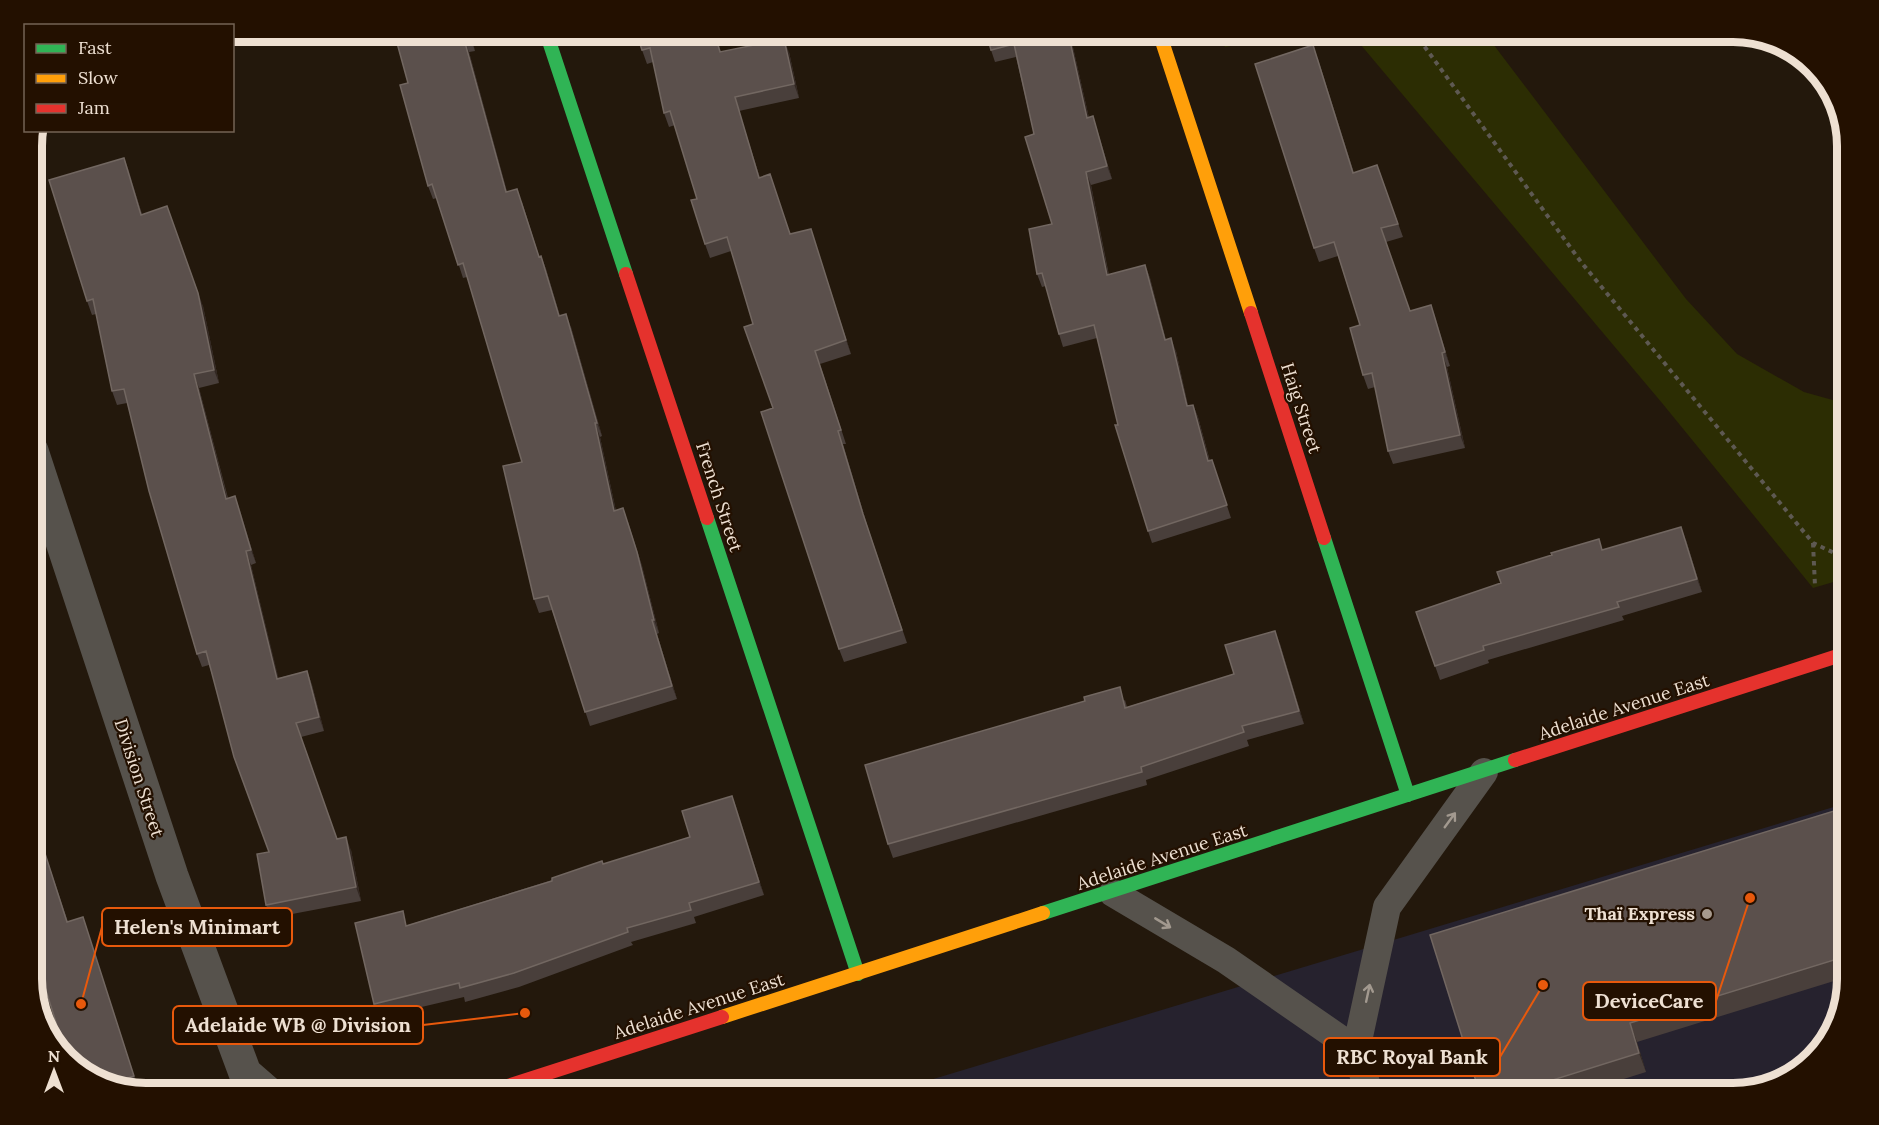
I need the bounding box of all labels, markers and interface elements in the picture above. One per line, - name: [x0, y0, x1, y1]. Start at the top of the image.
- legend: [24, 24, 234, 132]
- text: Fast: [78, 36, 112, 59]
- text: Slow: [78, 66, 118, 89]
- text: Jam: [77, 96, 110, 119]
- street label: Haig Street: [1276, 360, 1327, 456]
- street label: French Street: [691, 439, 748, 555]
- street label: Adelaide Avenue East: [1535, 668, 1712, 745]
- street label: Division Street: [109, 716, 169, 840]
- one-way arrow: [1443, 813, 1456, 829]
- street label: Adelaide Avenue East: [1073, 818, 1250, 895]
- place label: Thaï Express: [1585, 902, 1695, 925]
- marker: Thaï Express: [1700, 907, 1714, 921]
- callout: Helen's Minimart: [102, 908, 292, 946]
- text: Helen's Minimart: [114, 914, 281, 939]
- one-way arrow: [1154, 917, 1171, 929]
- street label: Adelaide Avenue East: [610, 967, 787, 1044]
- callout: DeviceCare: [1583, 982, 1716, 1020]
- one-way arrow: [1363, 984, 1375, 1003]
- text: DeviceCare: [1595, 988, 1704, 1013]
- callout: Adelaide WB @ Division: [173, 1006, 423, 1044]
- text: Adelaide WB @ Division: [185, 1012, 411, 1037]
- callout: RBC Royal Bank: [1324, 1038, 1500, 1076]
- north arrow: [24, 1041, 84, 1101]
- text: RBC Royal Bank: [1336, 1044, 1488, 1069]
- text: N: [48, 1046, 60, 1066]

